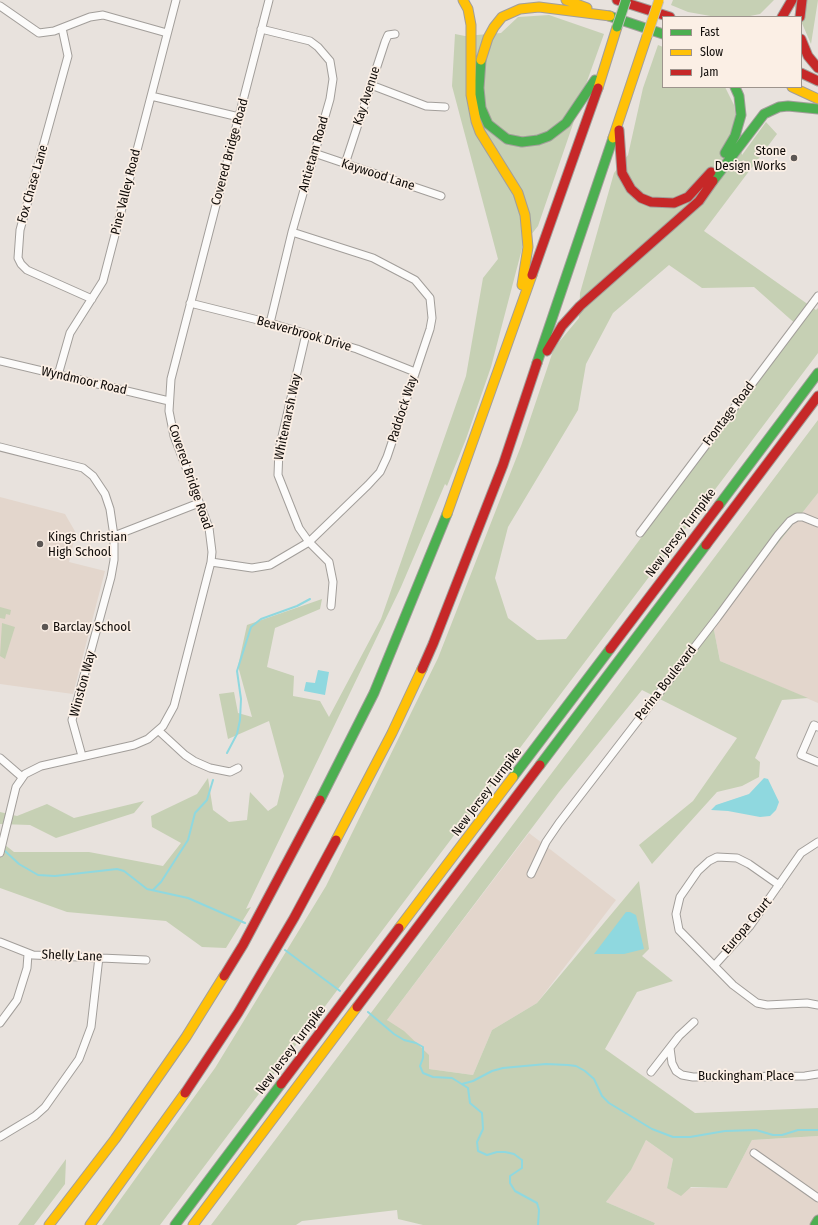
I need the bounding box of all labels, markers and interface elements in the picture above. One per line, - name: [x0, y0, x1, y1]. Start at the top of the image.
- legend: [662, 16, 802, 88]
- text: Fast: [700, 25, 719, 39]
- text: Slow: [700, 45, 723, 59]
- street label: Kay Avenue: [350, 65, 384, 127]
- text: Jam: [700, 65, 718, 79]
- street label: Covered Bridge Road: [208, 97, 252, 207]
- street label: Antietam Road: [296, 114, 332, 194]
- street label: Fox Chase Lane: [14, 143, 52, 225]
- place label: Stone Design Works: [715, 143, 786, 174]
- street label: Pine Valley Road: [108, 148, 144, 236]
- marker: Stone Design Works: [789, 153, 799, 163]
- street label: Kaywood Lane: [339, 156, 417, 194]
- street label: Beaverbrook Drive: [255, 313, 353, 355]
- street label: Wyndmoor Road: [40, 364, 128, 398]
- street label: Whitemarsh Way: [271, 372, 305, 462]
- street label: Paddock Way: [385, 374, 421, 444]
- street label: Frontage Road: [700, 379, 758, 449]
- street label: Covered Bridge Road: [165, 422, 215, 532]
- street label: New Jersey Turnpike: [643, 485, 719, 581]
- place label: Kings Christian High School: [48, 529, 127, 560]
- marker: Kings Christian High School: [35, 539, 45, 549]
- place label: Barclay School: [53, 619, 131, 635]
- marker: Barclay School: [40, 622, 50, 632]
- street label: Perina Boulevard: [632, 643, 700, 723]
- street label: Winston Way: [67, 649, 99, 719]
- street label: New Jersey Turnpike: [449, 744, 525, 840]
- street label: Europa Court: [719, 895, 775, 957]
- street label: Shelly Lane: [41, 947, 103, 965]
- street label: New Jersey Turnpike: [253, 1002, 329, 1098]
- street label: Buckingham Place: [698, 1068, 794, 1084]

